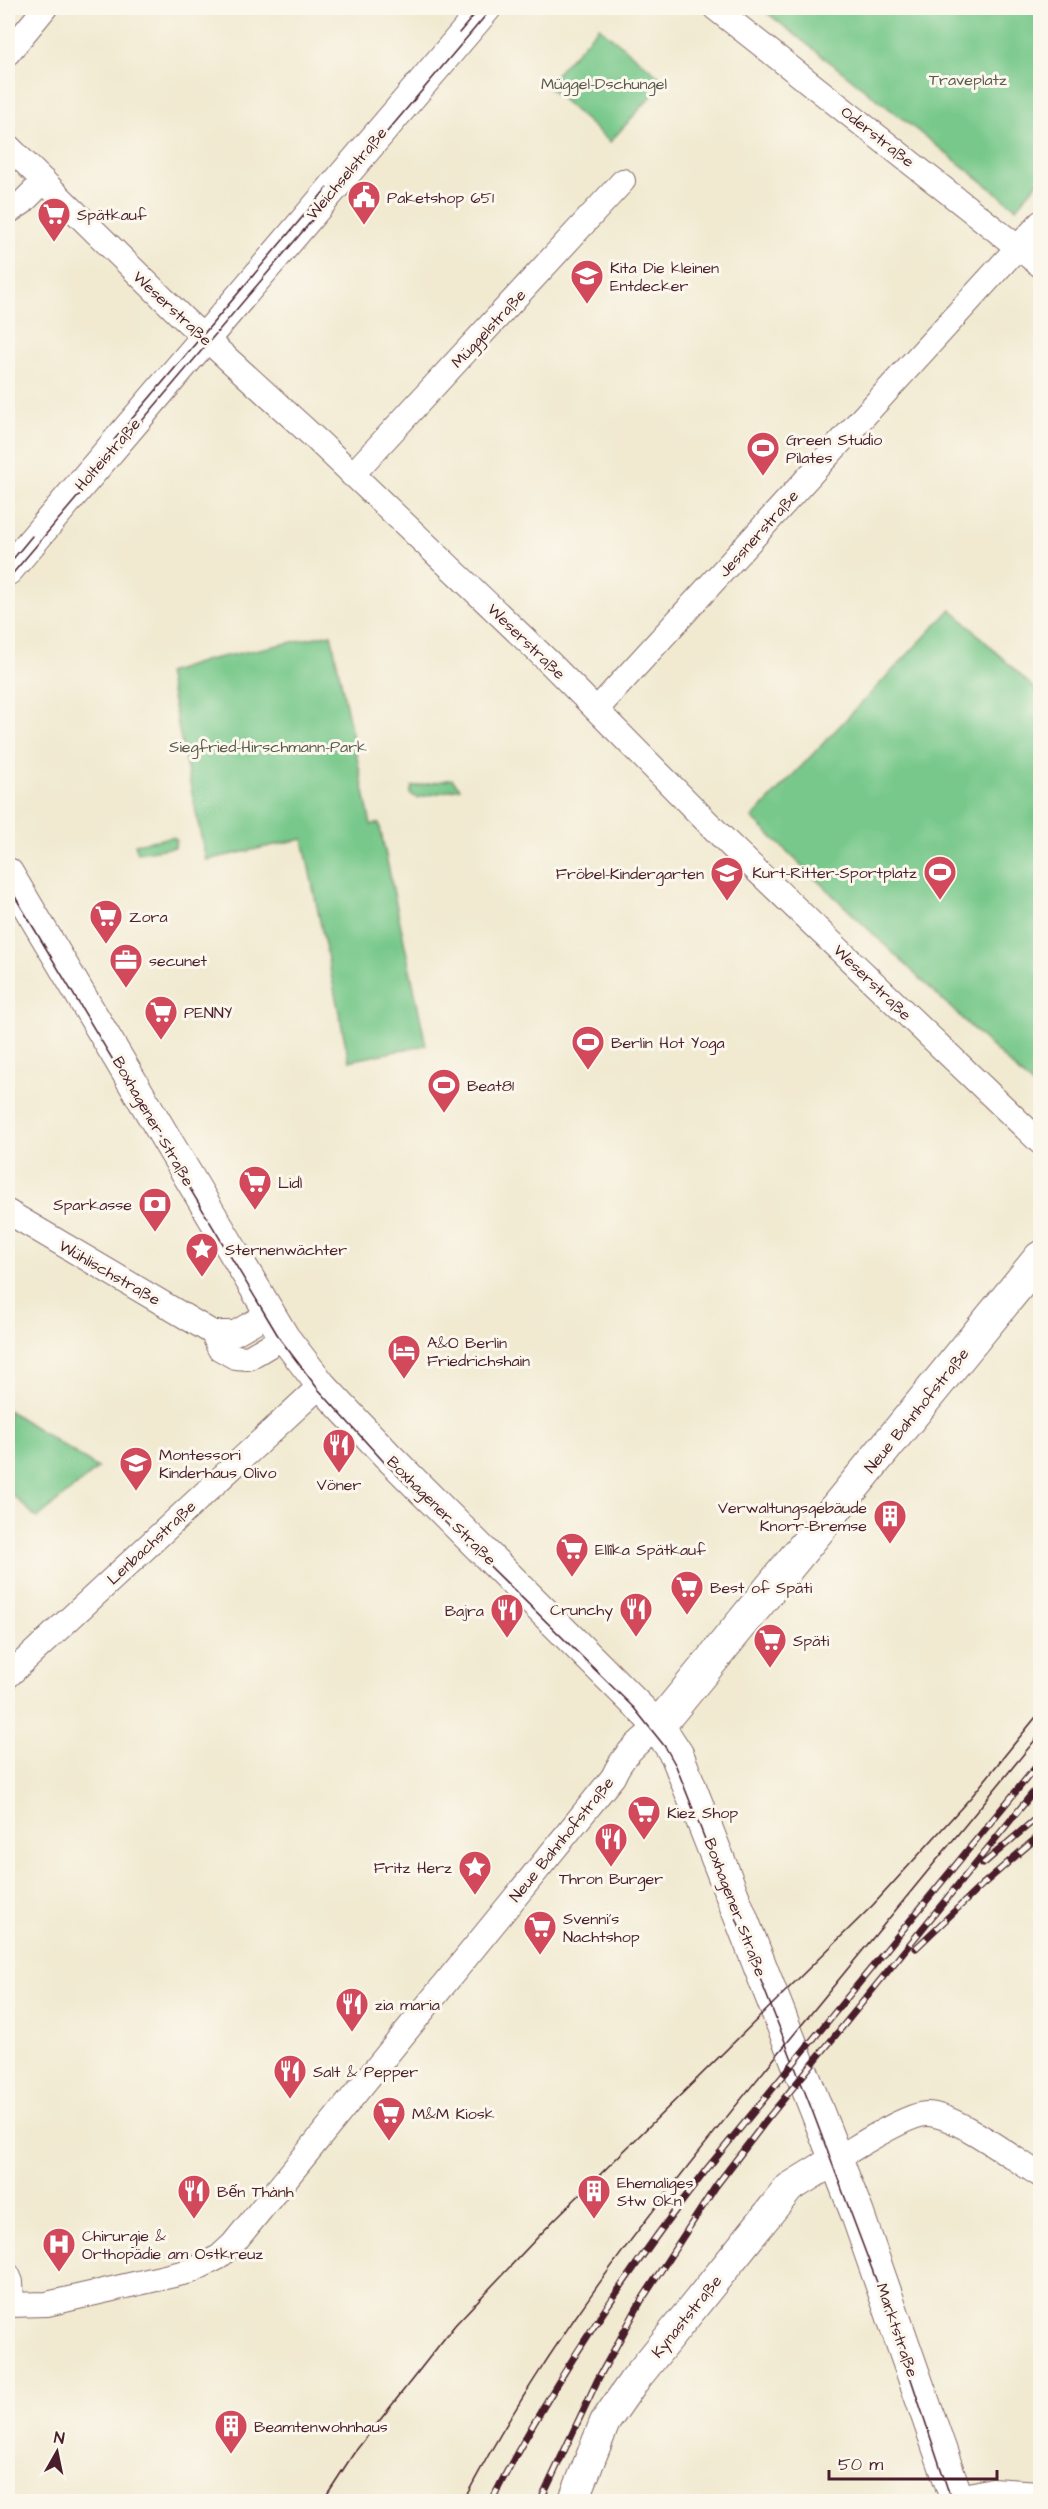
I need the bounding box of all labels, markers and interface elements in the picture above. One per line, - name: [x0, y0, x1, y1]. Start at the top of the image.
- park label: Traveplatz: [929, 69, 1007, 91]
- park label: Müggel-Dschungel: [541, 73, 667, 96]
- street label: Oderstraße: [836, 101, 919, 173]
- street label: Weichselstraße: [301, 122, 392, 225]
- public building icon: Paketshop 651: [346, 179, 382, 226]
- place label: Paketshop 651: [387, 187, 494, 209]
- supermarket icon: Spätkauf: [36, 196, 72, 243]
- place label: Spätkauf: [77, 204, 147, 226]
- place label: Kita Die kleinen Entdecker: [610, 257, 719, 297]
- school or university icon: Kita Die kleinen Entdecker: [569, 258, 605, 305]
- street label: Weserstraße: [128, 266, 217, 351]
- street label: Müggelstraße: [446, 284, 532, 374]
- street label: Holteistraße: [70, 413, 146, 496]
- place label: Green Studio Pilates: [786, 429, 882, 469]
- sports icon: Green Studio Pilates: [745, 430, 781, 477]
- street label: Jessnerstraße: [714, 485, 804, 582]
- street label: Weserstraße: [482, 599, 570, 685]
- park label: Siegfried-Hirschmann-Park: [169, 736, 367, 759]
- sports icon: Kurt-Ritter-Sportplatz: [922, 854, 958, 901]
- school or university icon: Fröbel-Kindergarten: [709, 855, 745, 902]
- place label: Kurt-Ritter-Sportplatz: [752, 862, 917, 884]
- place label: Fröbel-Kindergarten: [556, 863, 704, 886]
- supermarket icon: Zora: [88, 898, 124, 945]
- place label: Zora: [129, 906, 168, 928]
- street label: Weserstraße: [828, 940, 916, 1026]
- office icon: secunet: [108, 942, 144, 989]
- place label: secunet: [149, 950, 208, 972]
- supermarket icon: PENNY: [143, 994, 179, 1041]
- place label: PENNY: [184, 1002, 233, 1024]
- sports icon: Berlin Hot Yoga: [570, 1024, 606, 1071]
- place label: Berlin Hot Yoga: [611, 1032, 725, 1055]
- street label: Boxhagener Straße: [106, 1053, 199, 1191]
- sports icon: Beat81: [426, 1067, 462, 1114]
- place label: Beat81: [467, 1075, 514, 1097]
- supermarket icon: Lidl: [237, 1164, 273, 1211]
- place label: Lidl: [278, 1172, 302, 1194]
- bank icon: Sparkasse: [137, 1186, 173, 1233]
- place label: Sparkasse: [53, 1194, 132, 1216]
- place icon: Sternenwächter: [184, 1231, 220, 1278]
- street label: Wühlischstraße: [55, 1235, 164, 1311]
- place label: Sternenwächter: [225, 1239, 347, 1261]
- place label: A&O Berlin Friedrichshain: [427, 1332, 530, 1372]
- hotel icon: A&O Berlin Friedrichshain: [386, 1333, 422, 1380]
- street label: Neue Bahnhofstraße: [859, 1343, 974, 1478]
- restaurant icon: Vöner: [321, 1427, 357, 1474]
- place label: Montessori Kinderhaus Olivo: [159, 1444, 276, 1484]
- school or university icon: Montessori Kinderhaus Olivo: [118, 1445, 154, 1492]
- street label: Boxhagener Straße: [381, 1451, 501, 1571]
- place label: Vöner: [317, 1474, 361, 1496]
- street label: Lenbachstraße: [102, 1495, 201, 1590]
- place label: Verwaltungsgebäude Knorr-Bremse: [718, 1497, 867, 1537]
- building icon: Verwaltungsgebäude Knorr-Bremse: [872, 1498, 908, 1545]
- supermarket icon: Ellîka Spätkauf: [554, 1531, 590, 1578]
- place label: Ellîka Spätkauf: [595, 1539, 706, 1561]
- supermarket icon: Best of Späti: [669, 1569, 705, 1616]
- place label: Best of Späti: [710, 1577, 813, 1599]
- restaurant icon: Crunchy: [618, 1591, 654, 1638]
- restaurant icon: Bajra: [489, 1592, 525, 1639]
- place label: Crunchy: [550, 1599, 613, 1622]
- place label: Bajra: [445, 1600, 484, 1622]
- supermarket icon: Späti: [752, 1622, 788, 1669]
- place label: Späti: [793, 1630, 830, 1652]
- street label: Neue Bahnhofstraße: [504, 1772, 619, 1907]
- supermarket icon: Kiez Shop: [626, 1794, 662, 1841]
- place label: Kiez Shop: [667, 1802, 738, 1824]
- restaurant icon: Thron Burger: [593, 1821, 629, 1868]
- street label: Boxhagener Straße: [698, 1835, 772, 1980]
- place icon: Fritz Herz: [457, 1849, 493, 1896]
- place label: Fritz Herz: [374, 1857, 452, 1879]
- place label: Thron Burger: [559, 1868, 663, 1891]
- place label: Svenni's Nachtshop: [563, 1908, 640, 1948]
- supermarket icon: Svenni's Nachtshop: [522, 1909, 558, 1956]
- restaurant icon: zia maria: [334, 1986, 370, 2033]
- place label: zia maria: [375, 1994, 440, 2016]
- restaurant icon: Salt & Pepper: [272, 2053, 308, 2100]
- place label: Salt & Pepper: [313, 2061, 418, 2083]
- supermarket icon: M&M Kiosk: [371, 2095, 407, 2142]
- place label: M&M Kiosk: [412, 2103, 495, 2125]
- place label: Ehemaliges Stw Okn: [617, 2172, 694, 2212]
- restaurant icon: Bến Thành: [176, 2173, 212, 2220]
- building icon: Ehemaliges Stw Okn: [576, 2173, 612, 2220]
- place label: Bến Thành: [217, 2181, 294, 2203]
- place label: Chirurgie & Orthopädie am Ostkreuz: [82, 2225, 263, 2265]
- hospital icon: Chirurgie & Orthopädie am Ostkreuz: [41, 2226, 77, 2273]
- street label: Kynaststraße: [647, 2270, 728, 2363]
- street label: Marktstraße: [871, 2280, 924, 2381]
- building icon: Beamtenwohnhaus: [213, 2408, 249, 2455]
- place label: Beamtenwohnhaus: [254, 2416, 388, 2438]
- north arrow: [27, 2422, 87, 2482]
- text: N: [53, 2427, 66, 2450]
- scale bar: [829, 2443, 997, 2481]
- text: 50 m: [838, 2452, 883, 2477]

